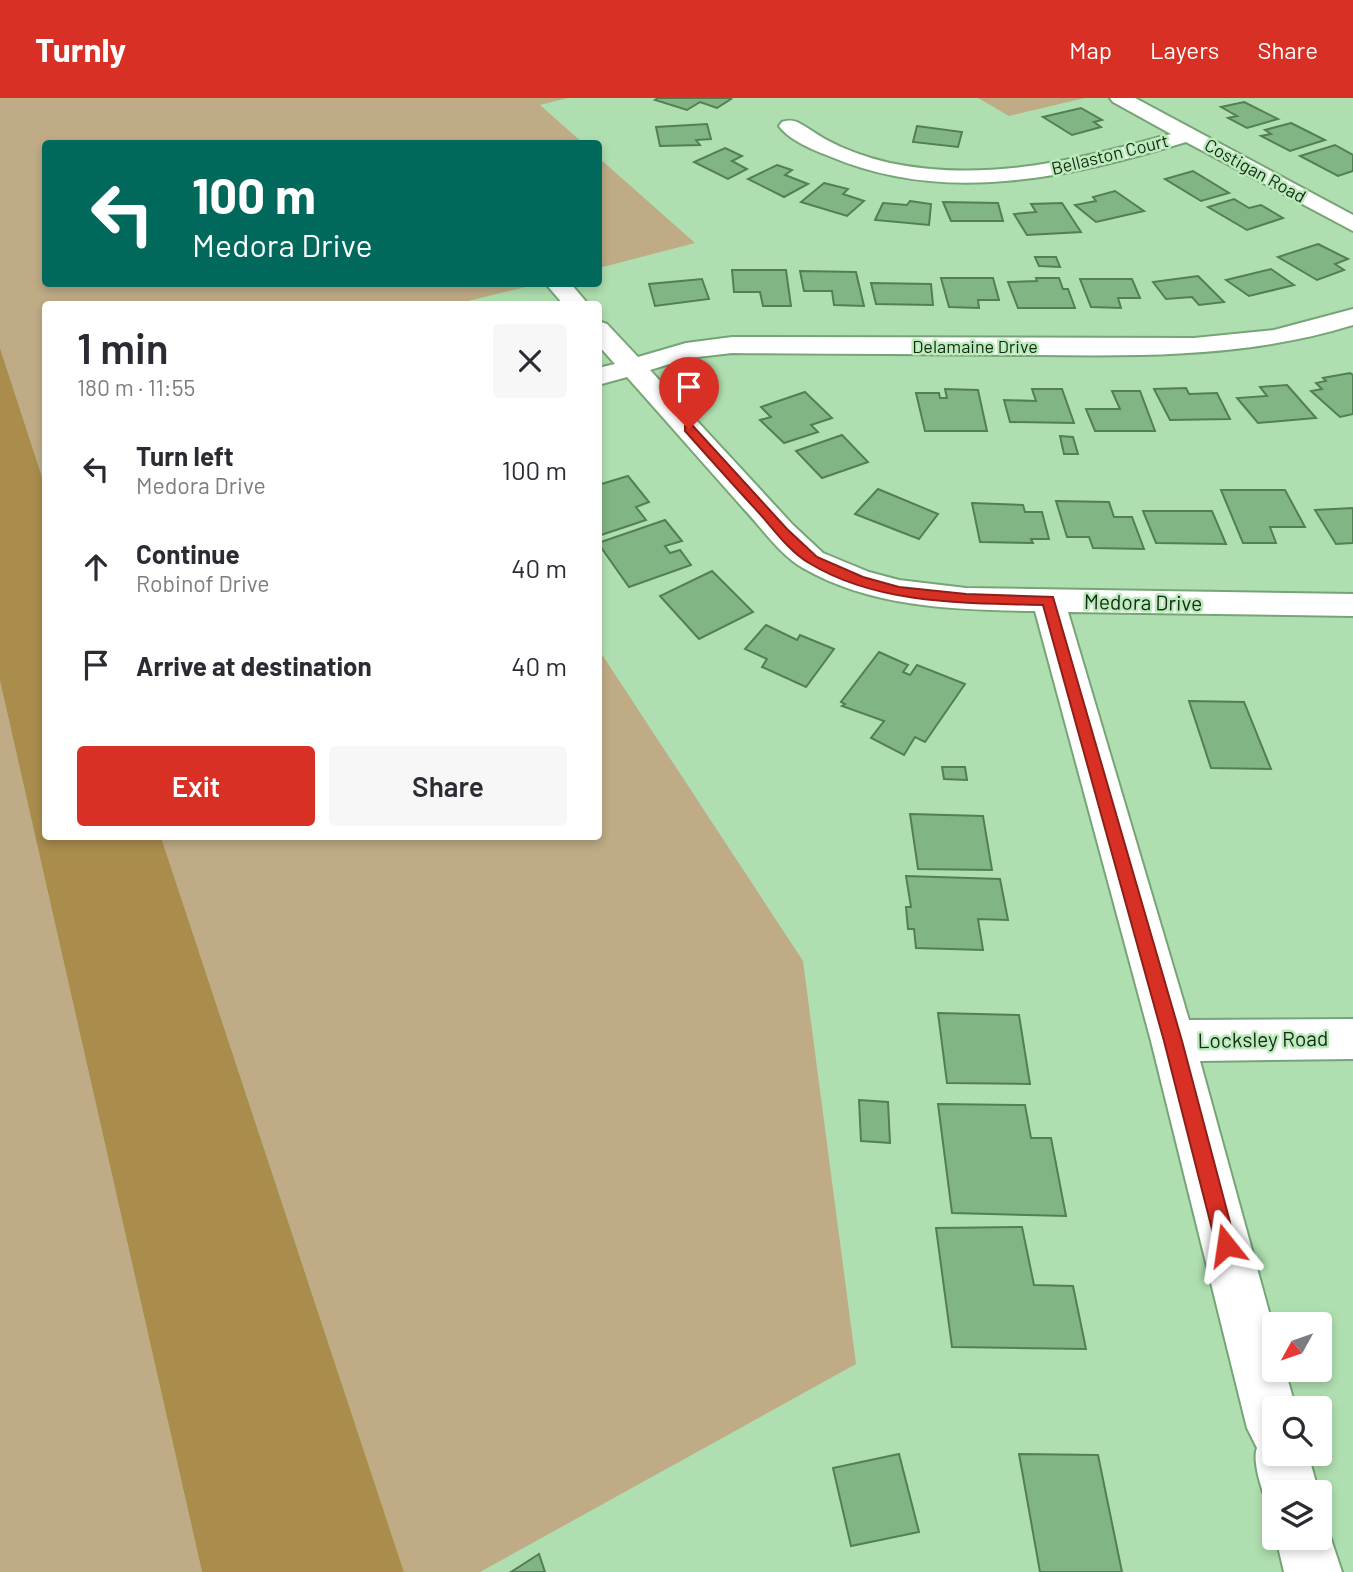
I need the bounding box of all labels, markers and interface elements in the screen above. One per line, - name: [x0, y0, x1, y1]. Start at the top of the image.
- text: Turnly: [35, 29, 126, 69]
- text: Map: [1069, 35, 1112, 64]
- text: Layers: [1150, 35, 1219, 64]
- text: Share: [1257, 35, 1318, 64]
- street label: Bellaston Court: [1049, 129, 1171, 179]
- street label: Costigan Road: [1201, 133, 1310, 207]
- text: 100 m: [192, 165, 316, 224]
- icon: left: [77, 168, 168, 259]
- text: Medora Drive: [192, 225, 372, 263]
- text: 1 min: [77, 322, 169, 372]
- button: close: [493, 324, 567, 398]
- street label: Delamaine Drive: [912, 335, 1038, 357]
- pin: [659, 357, 719, 429]
- icon: arrive: [670, 368, 708, 406]
- text: 180 m · 11:55: [77, 373, 195, 401]
- text: Turn left: [136, 440, 234, 471]
- icon: left: [77, 450, 115, 488]
- text: 100 m: [502, 454, 567, 485]
- text: Medora Drive: [136, 471, 266, 499]
- text: Continue: [136, 538, 240, 569]
- icon: ahead: [77, 548, 115, 586]
- text: 40 m: [511, 552, 567, 583]
- text: Robinof Drive: [136, 569, 270, 597]
- street label: Medora Drive: [1084, 588, 1202, 615]
- icon: arrive: [77, 646, 115, 684]
- text: Arrive at destination: [136, 650, 372, 681]
- text: 40 m: [511, 650, 567, 681]
- button: Exit: [77, 746, 315, 826]
- button: Share: [329, 746, 567, 826]
- street label: Locksley Road: [1197, 1025, 1329, 1052]
- position arrow: [1189, 1208, 1263, 1282]
- north arrow: [1262, 1312, 1332, 1382]
- map controls: [1262, 1312, 1332, 1550]
- button: search: [1262, 1396, 1332, 1466]
- button: layers: [1262, 1480, 1332, 1550]

